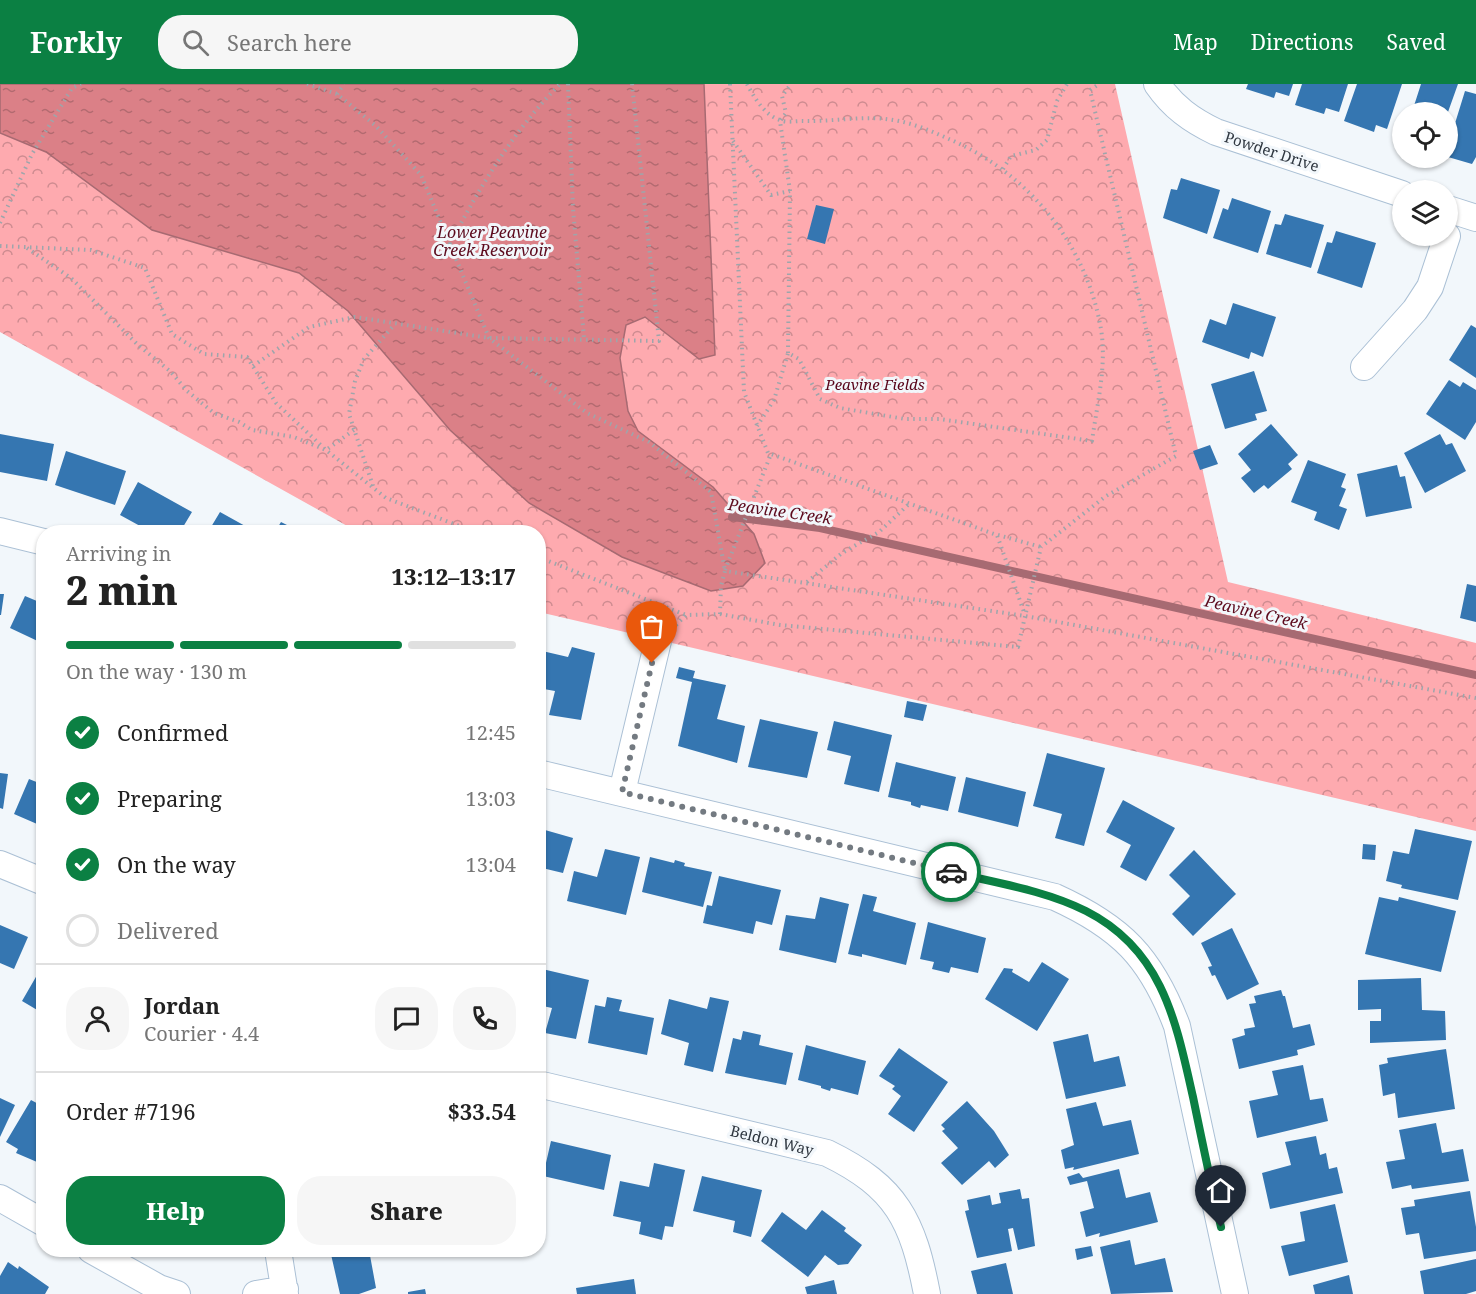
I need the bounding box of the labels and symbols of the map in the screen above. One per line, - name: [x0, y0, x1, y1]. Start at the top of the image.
- street label: Powder Drive: [1222, 126, 1322, 176]
- water label: Lower Peavine Creek Reservoir: [433, 221, 551, 261]
- park label: Peavine Fields: [824, 374, 925, 394]
- water label: Peavine Creek: [726, 493, 834, 529]
- water label: Peavine Creek: [1202, 589, 1310, 635]
- pin: [626, 601, 677, 663]
- courier: [921, 842, 981, 902]
- street label: Beldon Way: [728, 1120, 816, 1160]
- pin: [1195, 1165, 1246, 1227]

